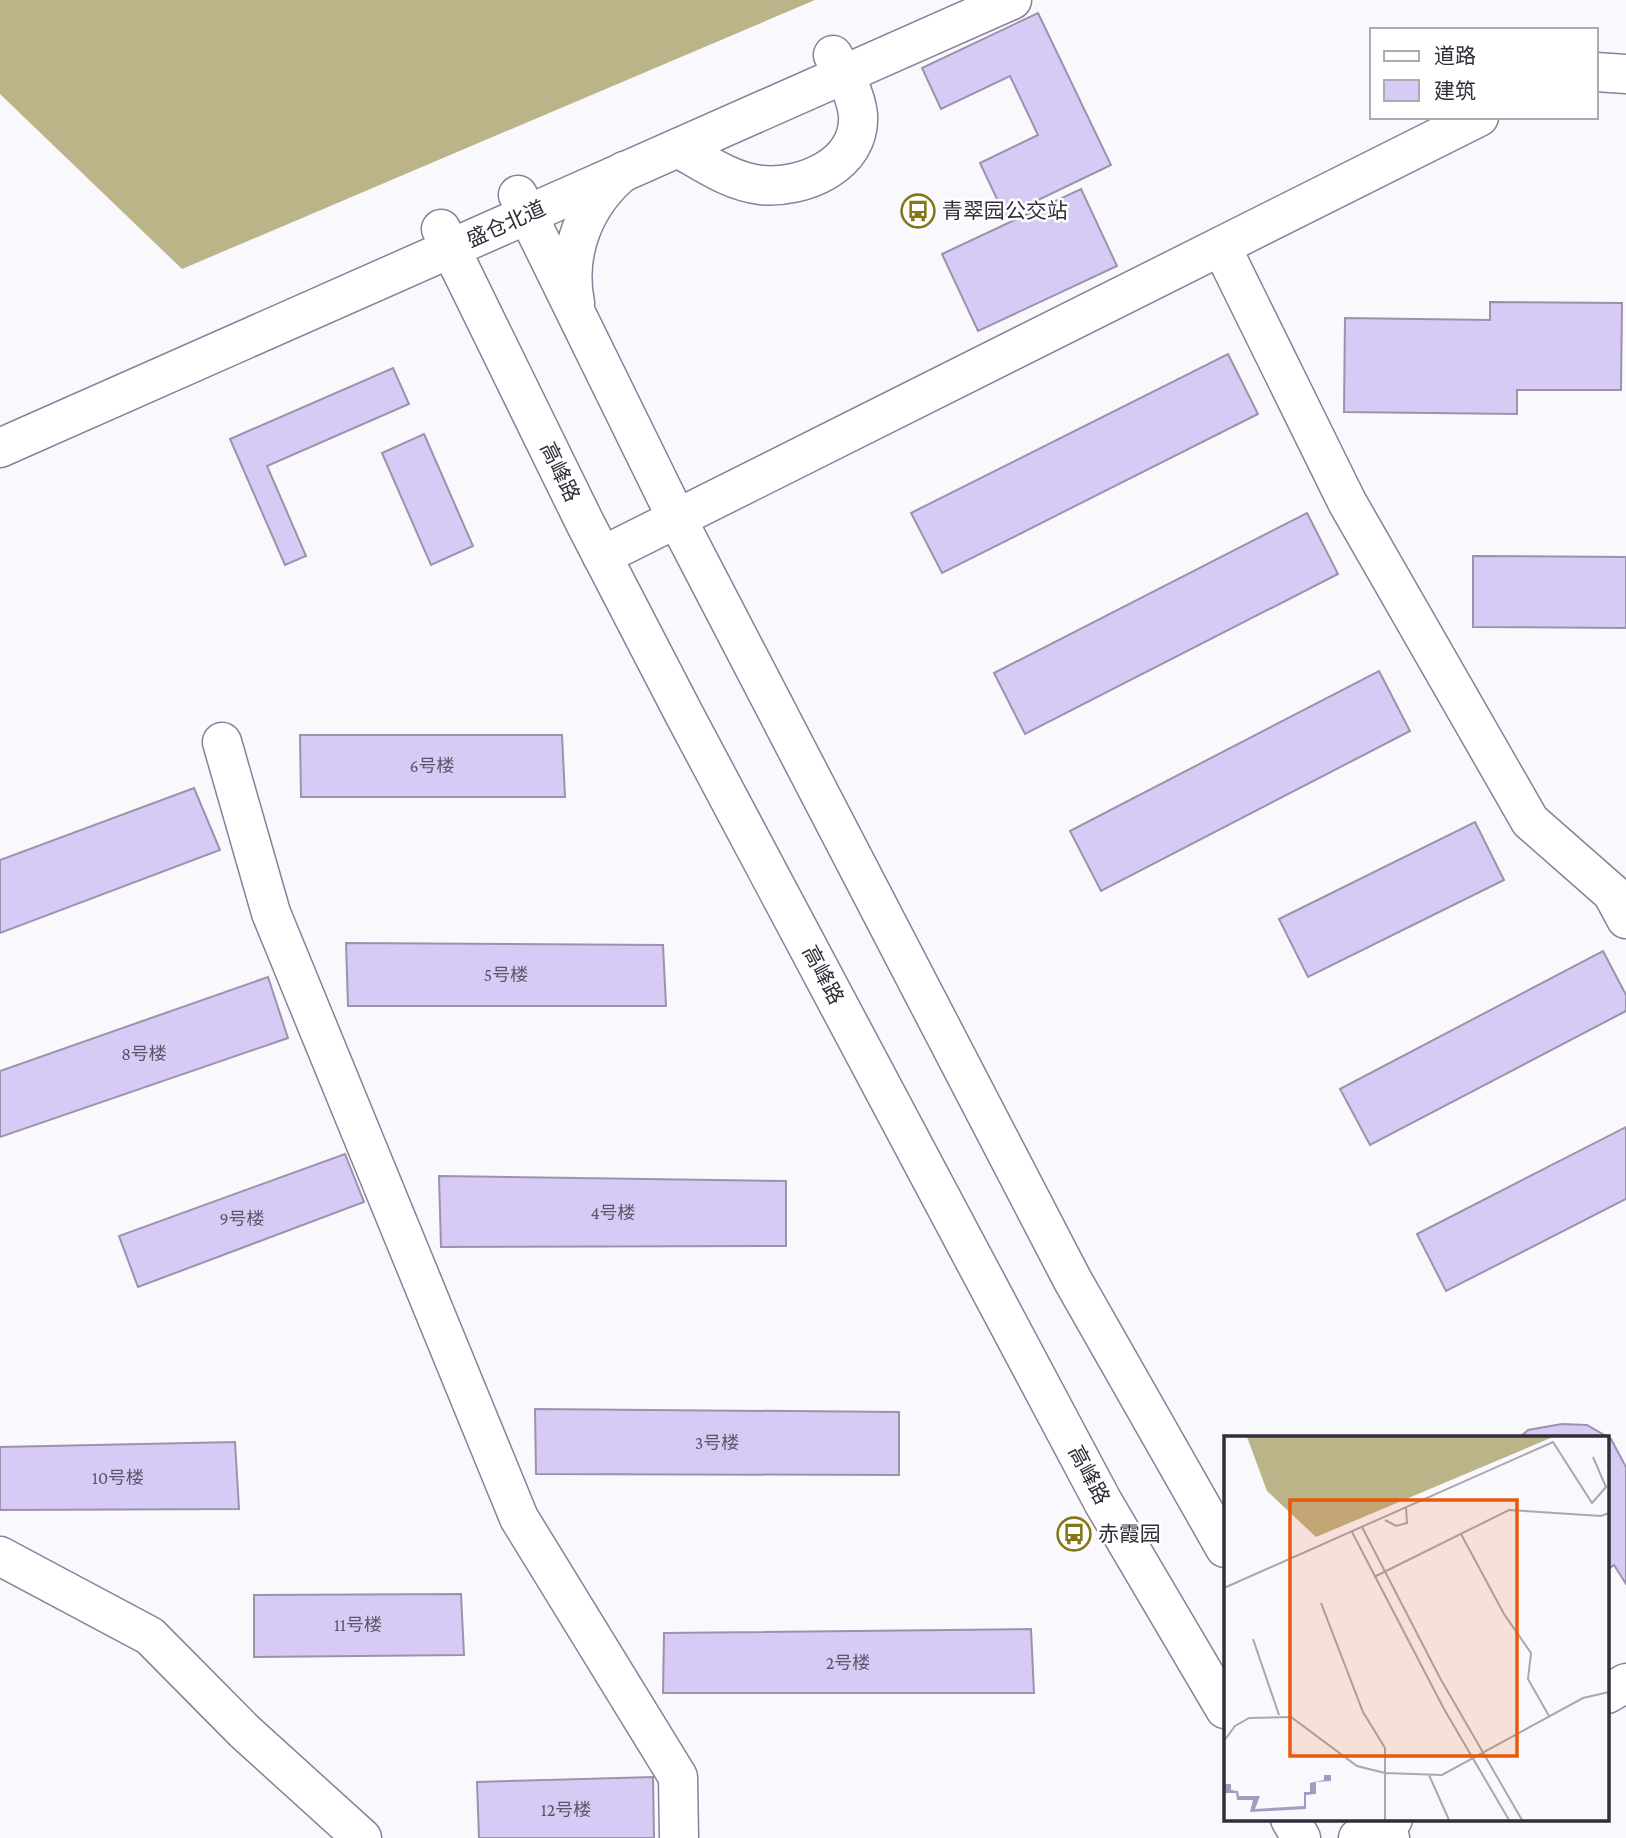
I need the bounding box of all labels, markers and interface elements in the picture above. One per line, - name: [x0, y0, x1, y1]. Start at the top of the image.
- legend: [1370, 28, 1598, 119]
- text: 道路: [1434, 44, 1476, 68]
- text: 建筑: [1434, 79, 1476, 103]
- bus stop icon: 青翠园公交站: [899, 192, 937, 230]
- street label: 盛仓北道: [463, 196, 549, 252]
- place label: 青翠园公交站: [942, 199, 1068, 223]
- street label: 高峰路: [535, 438, 585, 506]
- house number: 6号楼: [409, 756, 455, 776]
- street label: 高峰路: [798, 942, 848, 1008]
- house number: 5号楼: [484, 965, 528, 985]
- house number: 8号楼: [121, 1044, 167, 1064]
- house number: 4号楼: [590, 1203, 636, 1223]
- house number: 9号楼: [219, 1209, 265, 1229]
- house number: 3号楼: [695, 1433, 739, 1453]
- inset map: [1224, 1436, 1608, 1820]
- street label: 高峰路: [1064, 1442, 1114, 1508]
- house number: 10号楼: [92, 1468, 144, 1488]
- bus stop icon: 赤霞园: [1055, 1515, 1093, 1553]
- place label: 赤霞园: [1098, 1522, 1161, 1546]
- house number: 11号楼: [334, 1615, 382, 1635]
- house number: 2号楼: [826, 1653, 870, 1673]
- house number: 12号楼: [541, 1800, 591, 1820]

